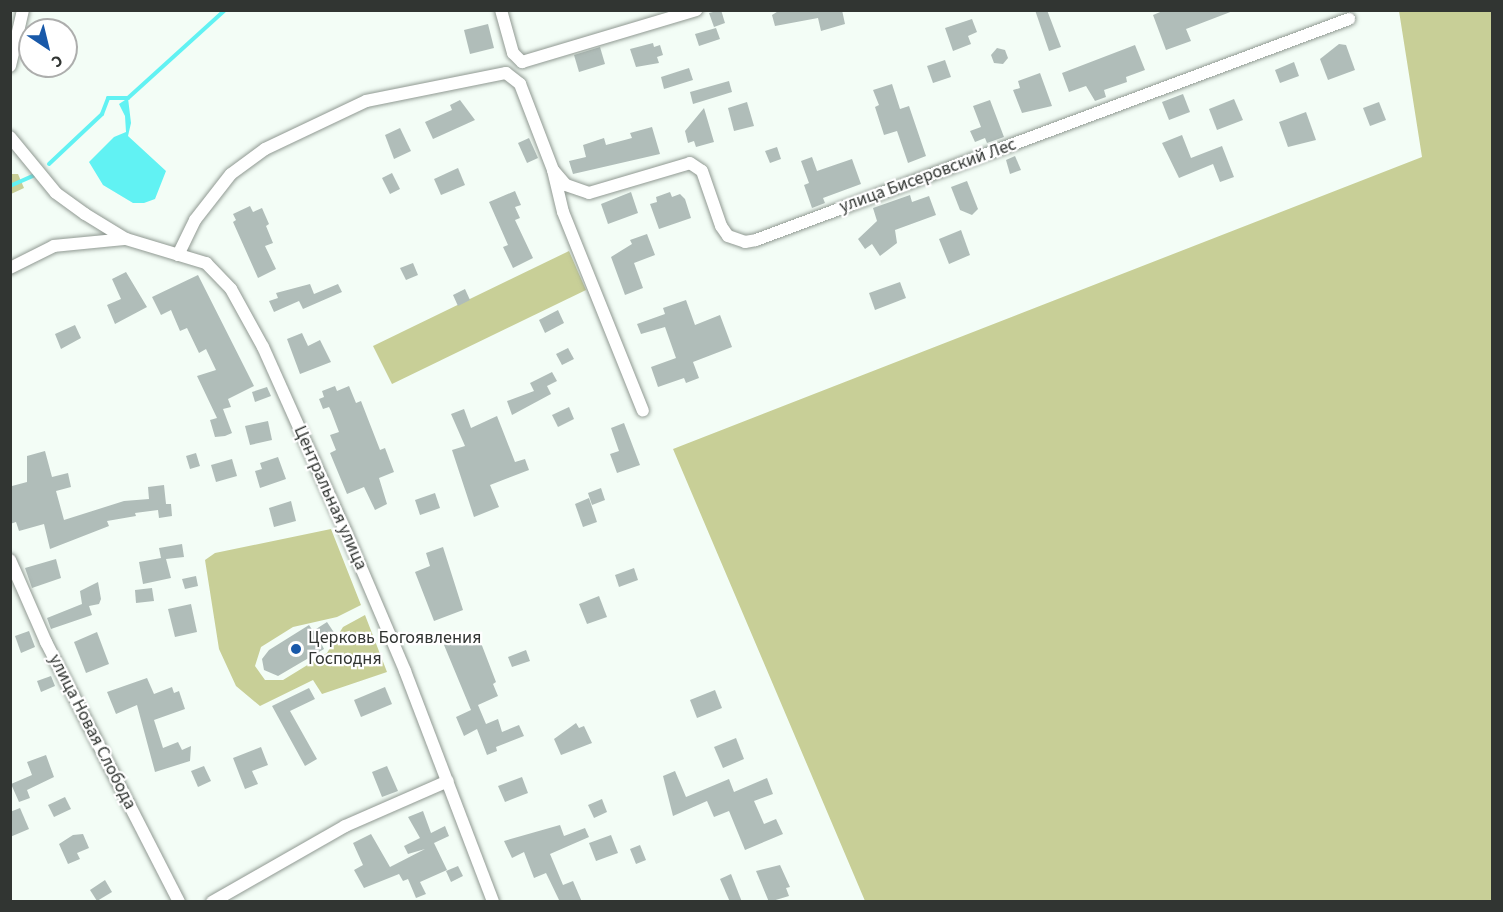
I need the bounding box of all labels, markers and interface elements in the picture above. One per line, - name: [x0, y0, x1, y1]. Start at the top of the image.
- north arrow: [18, 18, 78, 78]
- text: С: [47, 49, 67, 73]
- street label: улица Бисеровский Лес: [837, 134, 1019, 218]
- street label: Центральная улица: [289, 423, 371, 573]
- place label: Церковь Богоявления Господня: [308, 628, 482, 670]
- marker: Церковь Богоявления Господня: [289, 642, 303, 656]
- street label: улица Новая Слобода: [44, 651, 140, 813]

